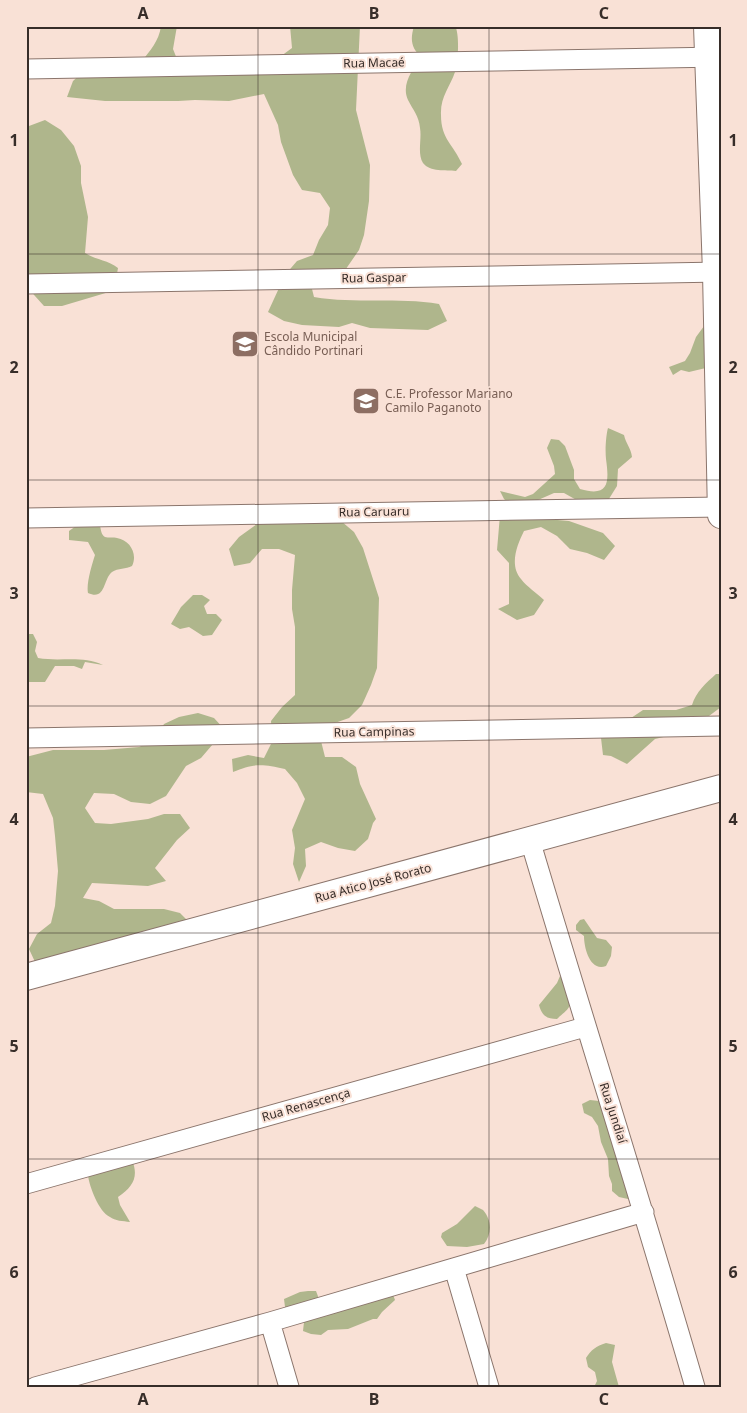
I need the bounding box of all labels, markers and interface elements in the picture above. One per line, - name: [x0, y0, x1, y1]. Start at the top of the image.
- text: A: [137, 2, 149, 24]
- text: B: [369, 2, 379, 24]
- text: C: [599, 2, 609, 24]
- street label: Rua Macaé: [343, 53, 405, 72]
- text: 1: [9, 129, 19, 151]
- text: 1: [728, 129, 738, 151]
- street label: Rua Gaspar: [341, 268, 407, 287]
- place label: Escola Municipal Cândido Portinari: [264, 328, 363, 359]
- school or university icon: Escola Municipal Cândido Portinari: [230, 329, 260, 359]
- text: 2: [9, 356, 19, 378]
- text: 2: [728, 356, 738, 378]
- place label: C.E. Professor Mariano Camilo Paganoto: [385, 385, 513, 416]
- school or university icon: C.E. Professor Mariano Camilo Paganoto: [351, 386, 381, 416]
- street label: Rua Caruaru: [339, 502, 409, 521]
- text: 3: [9, 582, 19, 604]
- text: 3: [728, 582, 738, 604]
- street label: Rua Campinas: [334, 722, 415, 741]
- text: 4: [9, 808, 19, 830]
- text: 4: [728, 808, 738, 830]
- street label: Rua Atico José Rorato: [313, 859, 433, 906]
- text: 5: [9, 1035, 19, 1057]
- text: 5: [728, 1035, 738, 1057]
- street label: Rua Jundiaí: [596, 1080, 632, 1146]
- street label: Rua Renascença: [260, 1084, 352, 1125]
- text: 6: [9, 1261, 19, 1283]
- text: 6: [728, 1261, 738, 1283]
- text: A: [137, 1388, 149, 1410]
- text: B: [369, 1388, 379, 1410]
- text: C: [599, 1388, 609, 1410]

